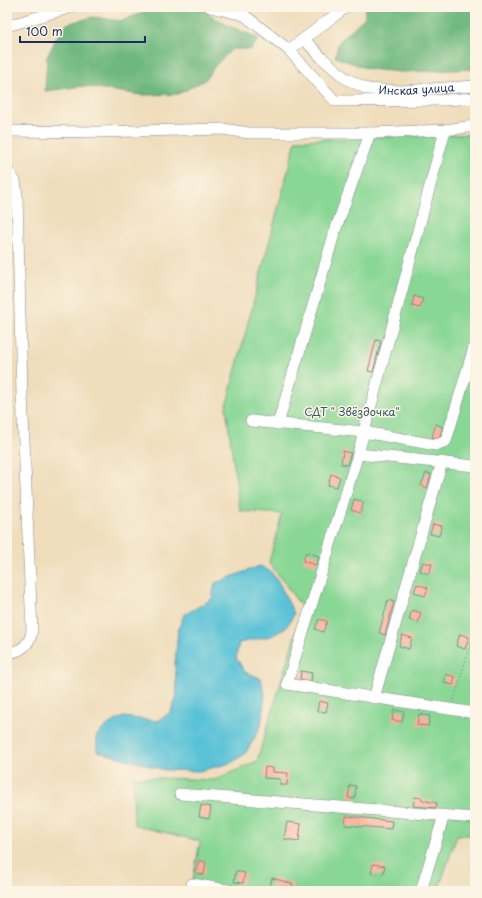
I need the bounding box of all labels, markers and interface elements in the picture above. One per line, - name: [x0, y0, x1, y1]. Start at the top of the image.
- scale bar: [20, 18, 145, 44]
- text: 100 m: [26, 22, 63, 40]
- street label: Инская улица: [378, 78, 455, 99]
- park label: СДТ " Звёздочка": [304, 403, 400, 420]

